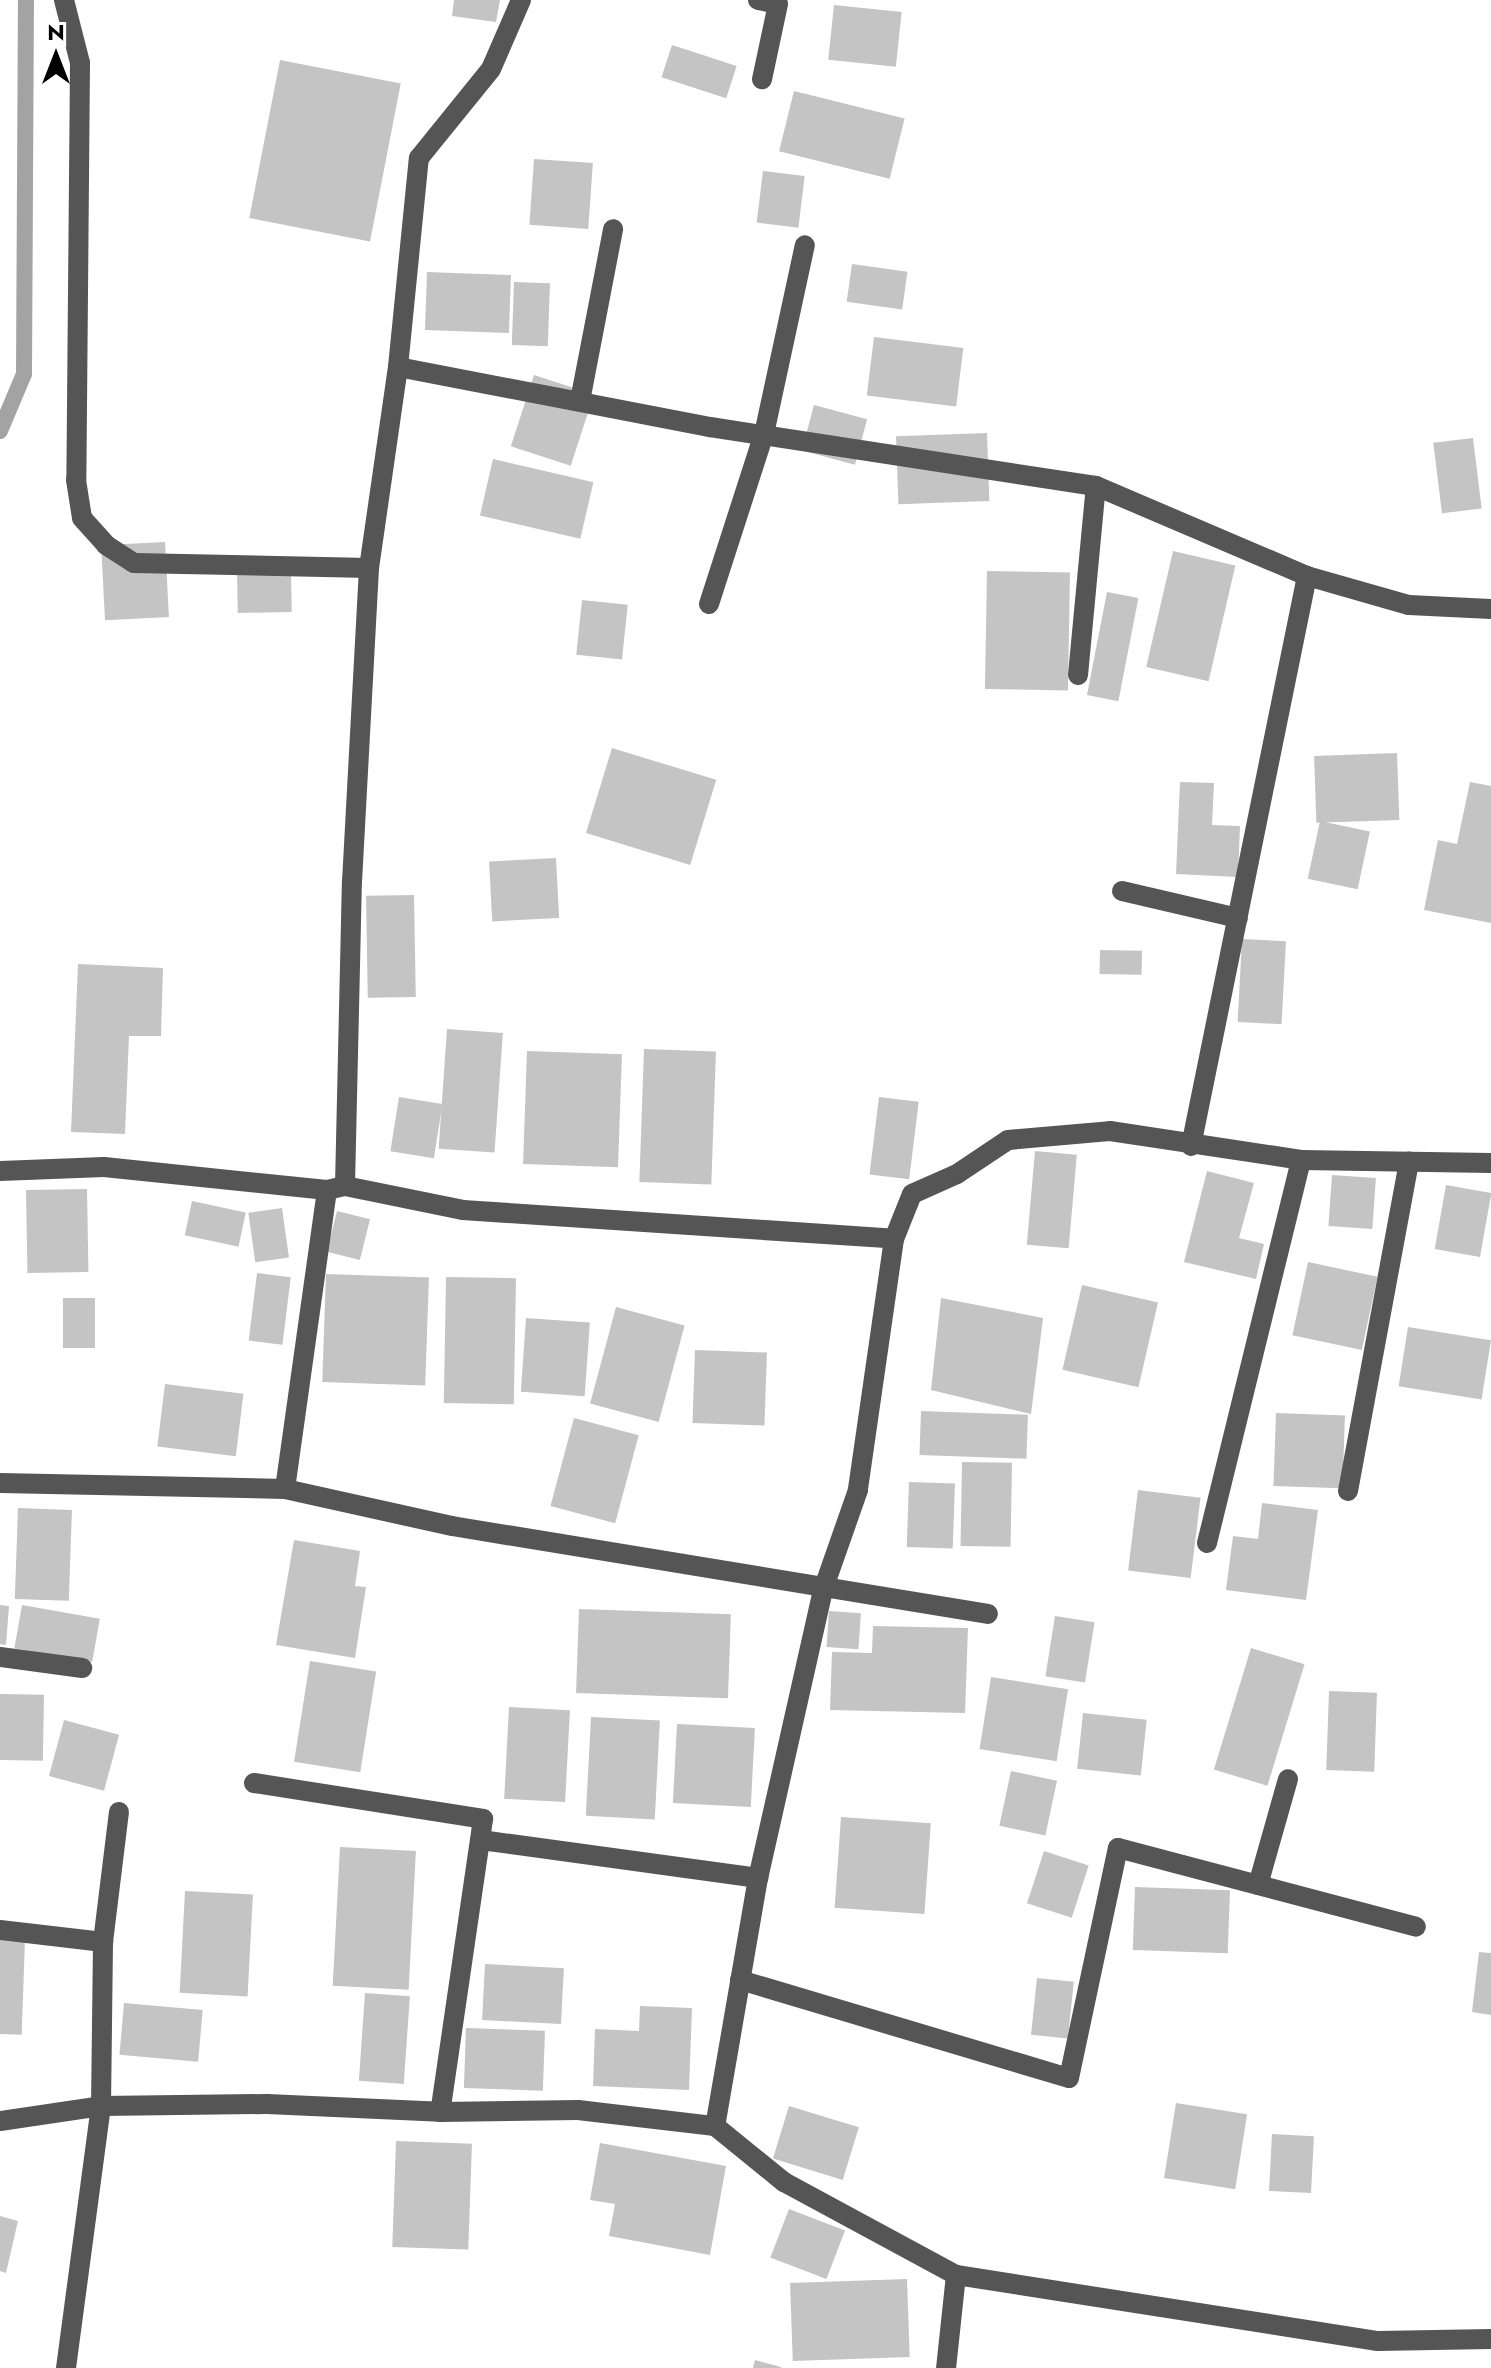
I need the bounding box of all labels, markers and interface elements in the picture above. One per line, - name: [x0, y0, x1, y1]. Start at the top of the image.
- north arrow: [16, 16, 96, 96]
- text: N: [47, 16, 65, 48]

